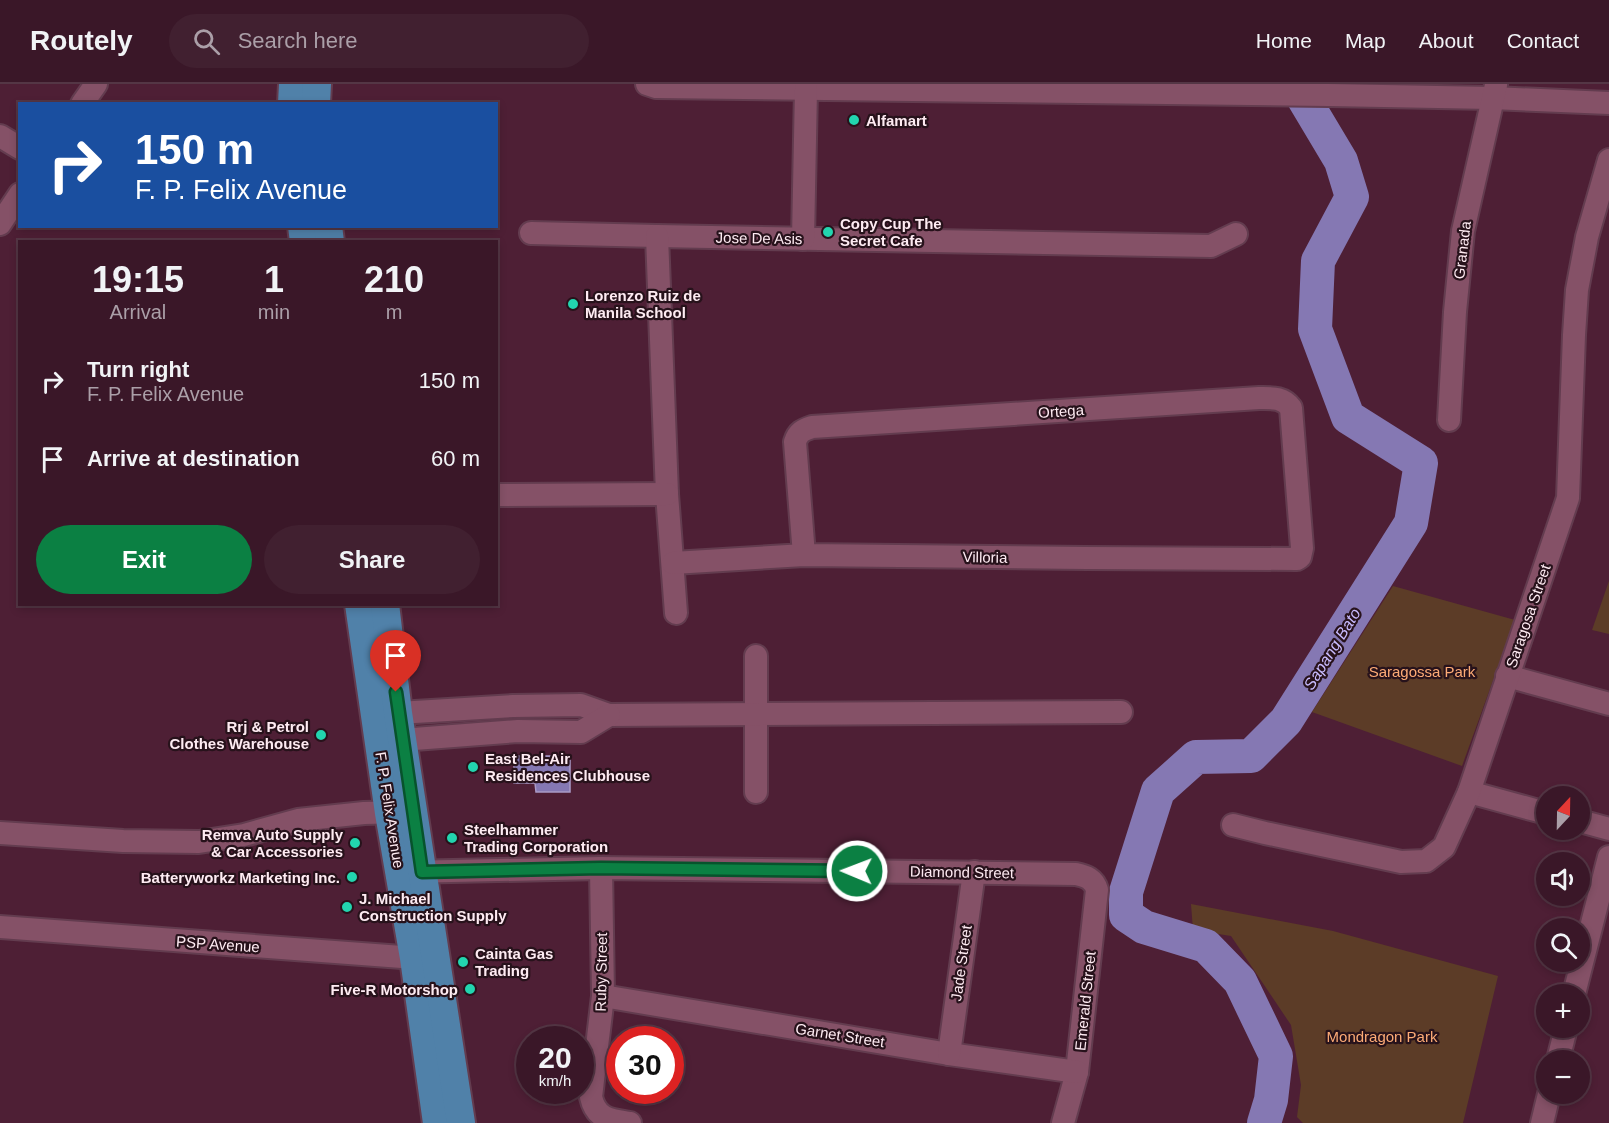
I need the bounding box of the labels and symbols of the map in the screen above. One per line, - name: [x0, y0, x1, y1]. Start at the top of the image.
- place label: Alfamart: [866, 112, 927, 129]
- marker: Alfamart: [847, 113, 861, 127]
- place label: Copy Cup The Secret Cafe: [840, 215, 942, 249]
- street label: Granada: [1450, 219, 1474, 280]
- marker: Copy Cup The Secret Cafe: [821, 225, 835, 239]
- street label: Jose De Asis: [715, 229, 803, 247]
- place label: Lorenzo Ruiz de Manila School: [585, 287, 701, 321]
- marker: Lorenzo Ruiz de Manila School: [566, 297, 580, 311]
- street label: Ortega: [1038, 401, 1085, 421]
- street label: Villoria: [962, 548, 1008, 566]
- street label: Saragosa Street: [1502, 561, 1554, 670]
- water label: Sapang Bato: [1300, 605, 1364, 693]
- pin: [370, 630, 421, 692]
- park label: Saragossa Park: [1369, 663, 1476, 680]
- place label: Rrj & Petrol Clothes Warehouse: [170, 718, 309, 752]
- marker: Rrj & Petrol Clothes Warehouse: [314, 728, 328, 742]
- street label: F. P. Felix Avenue: [372, 750, 408, 870]
- place label: East Bel-Air Residences Clubhouse: [485, 750, 650, 784]
- marker: East Bel-Air Residences Clubhouse: [466, 760, 480, 774]
- north arrow: [1536, 786, 1590, 840]
- place label: Steelhammer Trading Corporation: [464, 821, 608, 855]
- place label: Remva Auto Supply & Car Accessories: [202, 826, 344, 860]
- marker: Steelhammer Trading Corporation: [445, 831, 459, 845]
- marker: Remva Auto Supply & Car Accessories: [348, 836, 362, 850]
- position arrow: [825, 839, 889, 903]
- street label: Diamond Street: [910, 863, 1015, 881]
- place label: Batteryworkz Marketing Inc.: [141, 869, 340, 886]
- marker: Batteryworkz Marketing Inc.: [345, 870, 359, 884]
- place label: J. Michael Construction Supply: [359, 890, 507, 924]
- marker: J. Michael Construction Supply: [340, 900, 354, 914]
- street label: Jade Street: [947, 923, 975, 1002]
- street label: Ruby Street: [592, 931, 610, 1012]
- street label: PSP Avenue: [176, 933, 260, 955]
- place label: Cainta Gas Trading: [475, 945, 553, 979]
- street label: Emerald Street: [1071, 950, 1099, 1052]
- marker: Cainta Gas Trading: [456, 955, 470, 969]
- place label: Five-R Motorshop: [331, 981, 458, 998]
- marker: Five-R Motorshop: [463, 982, 477, 996]
- street label: Garnet Street: [794, 1020, 887, 1051]
- speed limit sign: 30: [606, 1026, 684, 1104]
- park label: Mondragon Park: [1327, 1028, 1438, 1045]

